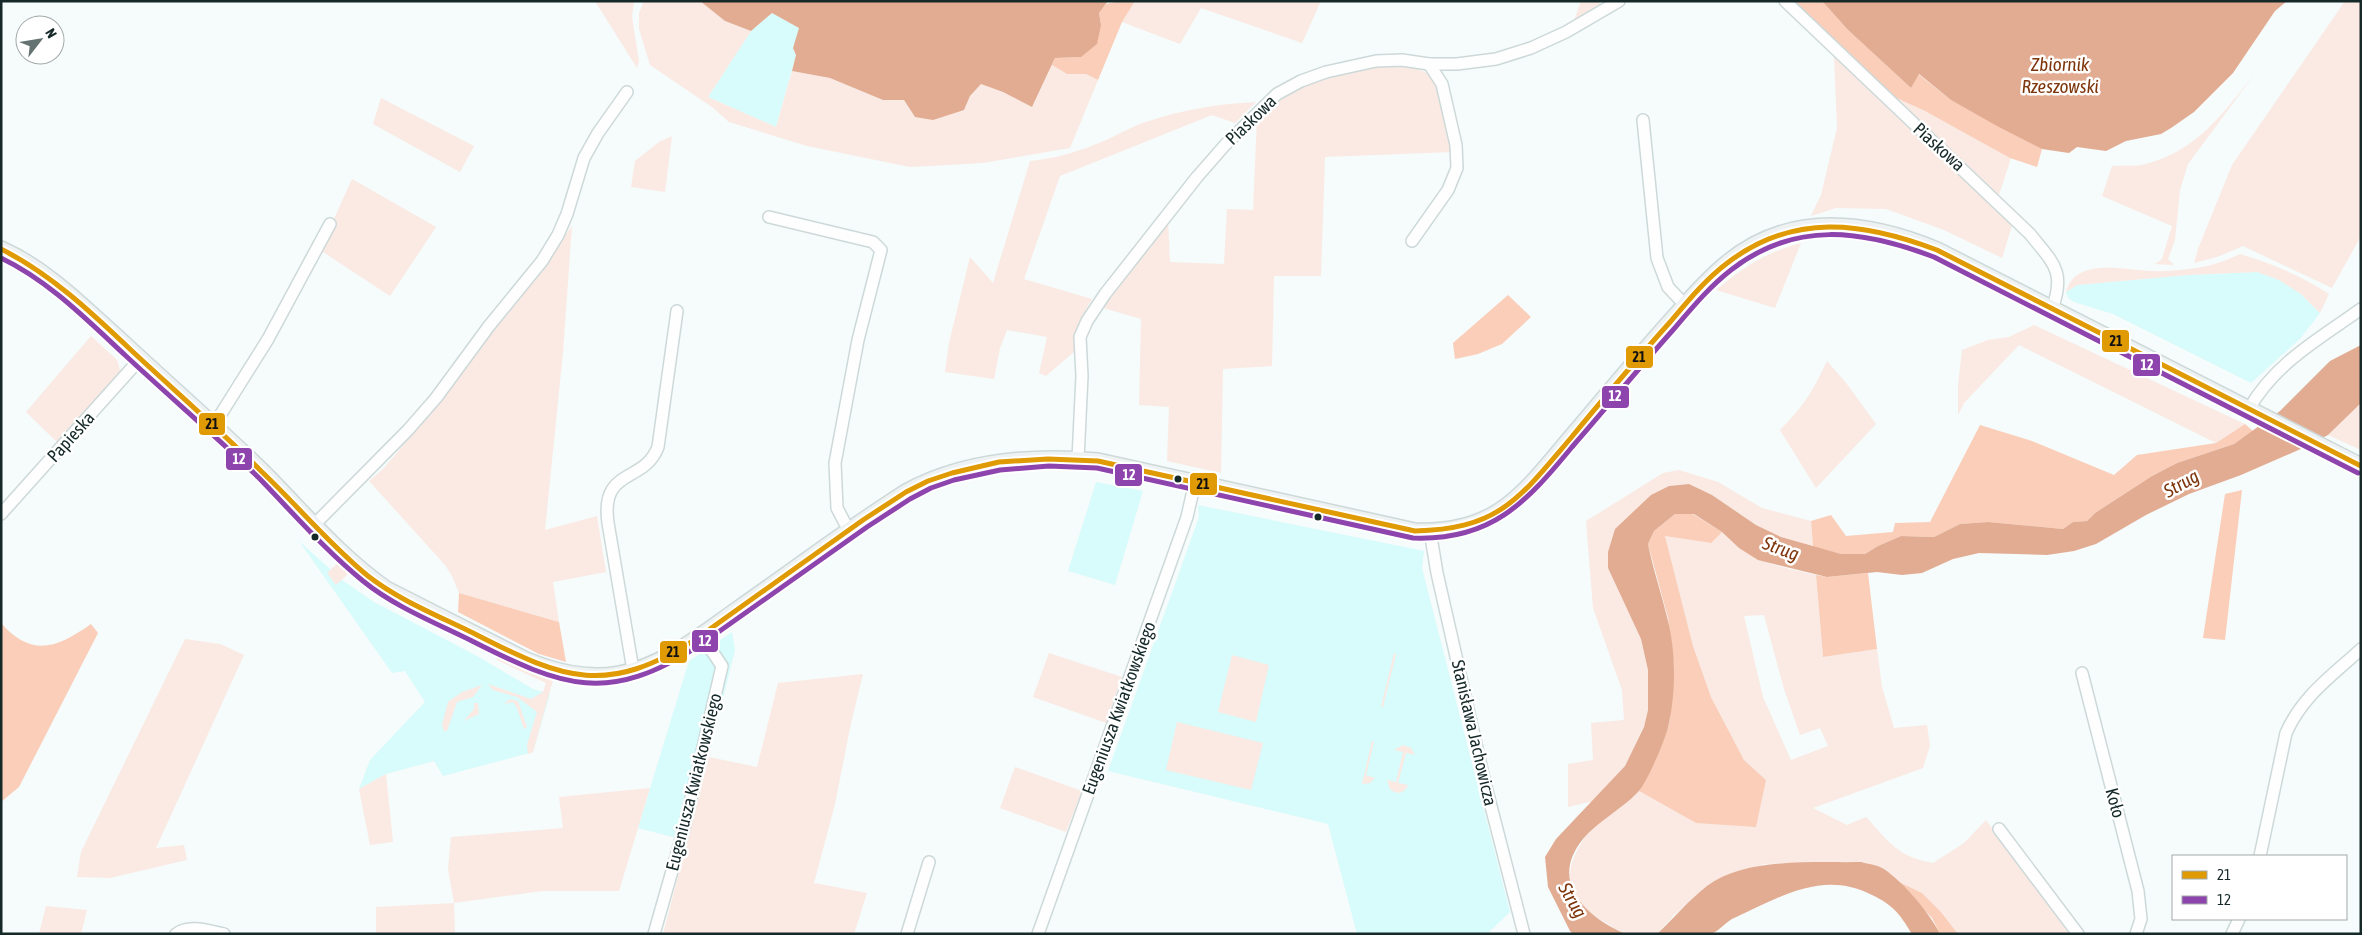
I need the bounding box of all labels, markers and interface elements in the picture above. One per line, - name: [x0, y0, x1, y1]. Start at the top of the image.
- north arrow: [15, 15, 65, 65]
- text: N: [42, 26, 60, 41]
- water label: Zbiornik Rzeszowski: [2021, 53, 2099, 97]
- street label: Piaskowa: [1221, 91, 1280, 149]
- street label: Piaskowa: [1909, 118, 1969, 175]
- line badge: 21: [2101, 329, 2130, 353]
- text: 21: [2109, 333, 2123, 349]
- line badge: 21: [1625, 345, 1654, 369]
- text: 21: [1632, 349, 1646, 365]
- line badge: 12: [2132, 353, 2161, 377]
- text: 12: [2140, 357, 2154, 373]
- line badge: 12: [1601, 385, 1630, 409]
- text: 12: [1608, 388, 1622, 404]
- street label: Papieska: [43, 407, 99, 466]
- line badge: 21: [198, 412, 226, 436]
- text: 21: [205, 416, 219, 432]
- line badge: 12: [225, 447, 253, 471]
- text: 12: [232, 451, 246, 467]
- line badge: 12: [1114, 463, 1143, 487]
- water label: Strug: [2159, 464, 2203, 502]
- text: 12: [1122, 467, 1136, 483]
- line badge: 21: [1189, 472, 1218, 496]
- unlabelled marker: [1173, 474, 1183, 484]
- text: 21: [1196, 476, 1210, 492]
- unlabelled marker: [1313, 512, 1323, 522]
- water label: Strug: [1759, 531, 1802, 565]
- unlabelled marker: [310, 532, 320, 542]
- street label: Eugeniusza Kwiatkowskiego: [1077, 619, 1160, 797]
- line badge: 12: [691, 629, 719, 653]
- text: 12: [698, 633, 712, 649]
- line badge: 21: [659, 640, 688, 664]
- text: 21: [666, 644, 680, 660]
- street label: Stanisława Jachowicza: [1447, 658, 1501, 808]
- street label: Eugeniusza Kwiatkowskiego: [661, 691, 726, 873]
- street label: Koło: [2101, 786, 2130, 820]
- legend: [2172, 855, 2347, 920]
- text: 21: [2217, 866, 2231, 883]
- water label: Strug: [1554, 878, 1592, 922]
- text: 12: [2217, 891, 2231, 908]

